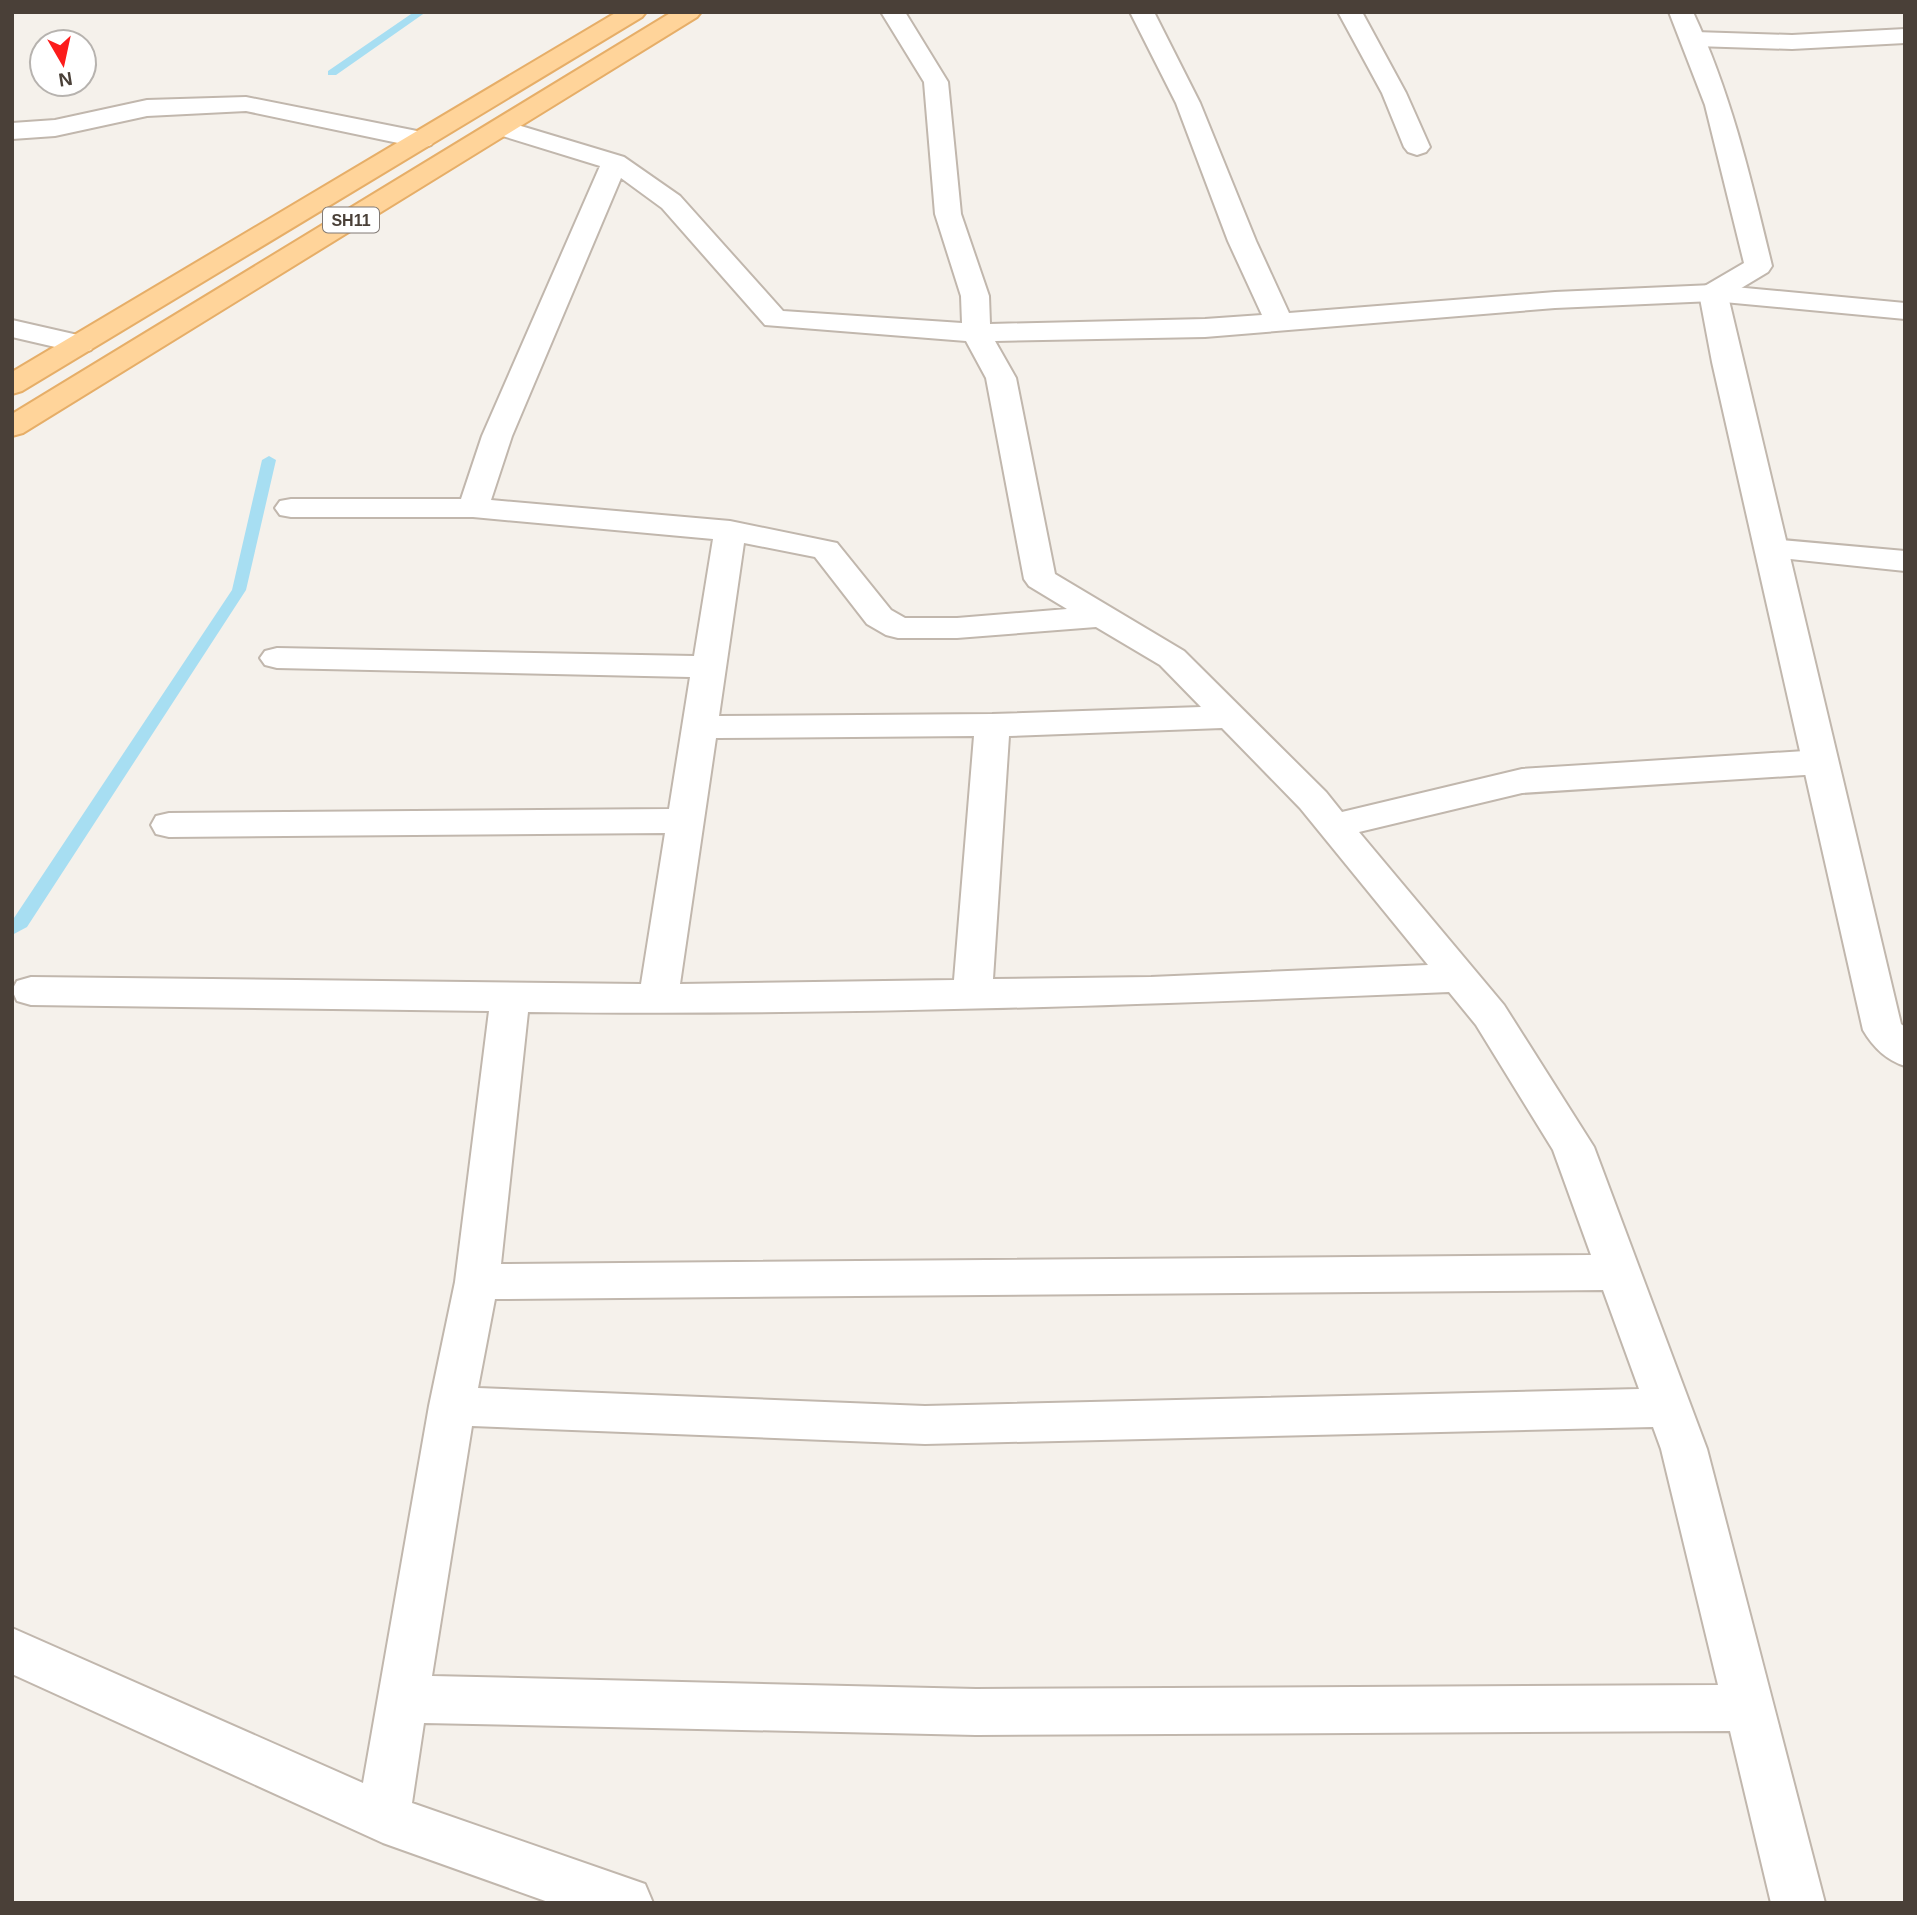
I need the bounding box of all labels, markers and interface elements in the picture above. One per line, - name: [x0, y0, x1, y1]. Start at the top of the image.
- north arrow: [28, 28, 98, 98]
- text: N: [57, 68, 74, 91]
- road number: SH11: [323, 208, 379, 232]

